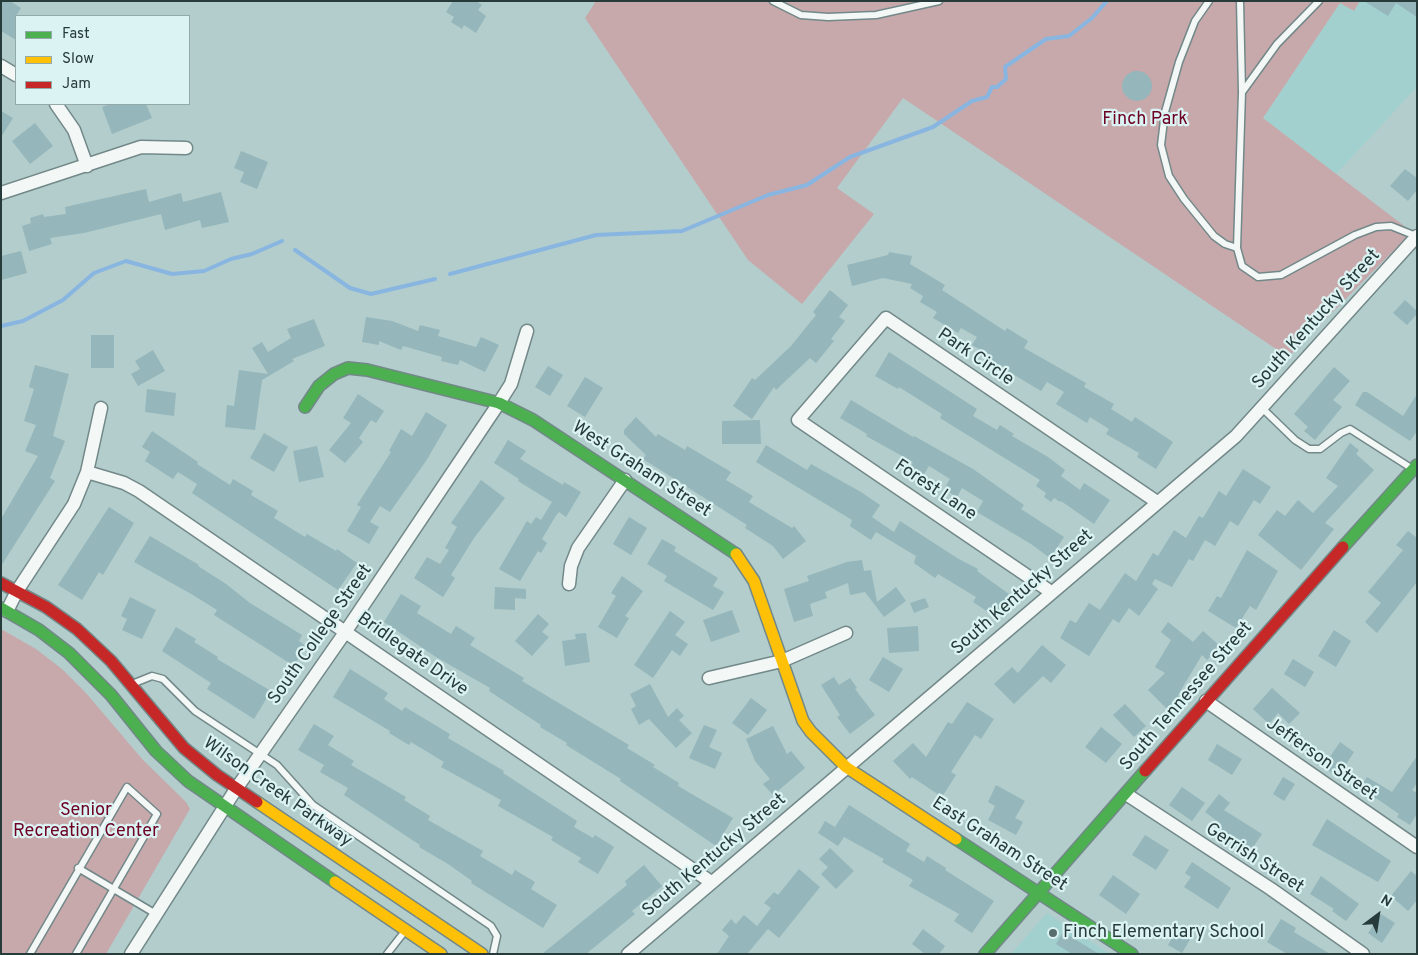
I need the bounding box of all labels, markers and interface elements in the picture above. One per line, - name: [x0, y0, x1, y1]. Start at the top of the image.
- legend: [15, 15, 190, 105]
- text: Fast: [62, 25, 90, 44]
- text: Slow: [62, 50, 94, 69]
- text: Jam: [62, 75, 91, 94]
- park label: Finch Park: [1102, 109, 1188, 131]
- street label: South Kentucky Street: [1249, 246, 1385, 394]
- street label: Park Circle: [933, 325, 1017, 391]
- street label: West Graham Street: [568, 417, 714, 523]
- street label: Forest Lane: [890, 456, 980, 526]
- street label: South Kentucky Street: [948, 526, 1098, 660]
- street label: South College Street: [264, 561, 378, 709]
- street label: Bridlegate Drive: [352, 609, 472, 701]
- street label: South Tennessee Street: [1116, 618, 1258, 776]
- street label: Jefferson Street: [1261, 714, 1381, 806]
- street label: Wilson Creek Parkway: [198, 733, 356, 853]
- street label: South Kentucky Street: [639, 790, 791, 922]
- street label: East Graham Street: [927, 793, 1071, 897]
- park label: Senior Recreation Center: [13, 800, 159, 842]
- street label: Gerrish Street: [1201, 819, 1307, 899]
- north arrow: [1353, 890, 1403, 940]
- text: N: [1377, 892, 1395, 912]
- place label: Finch Elementary School: [1063, 922, 1264, 944]
- marker: Finch Elementary School: [1047, 927, 1059, 939]

